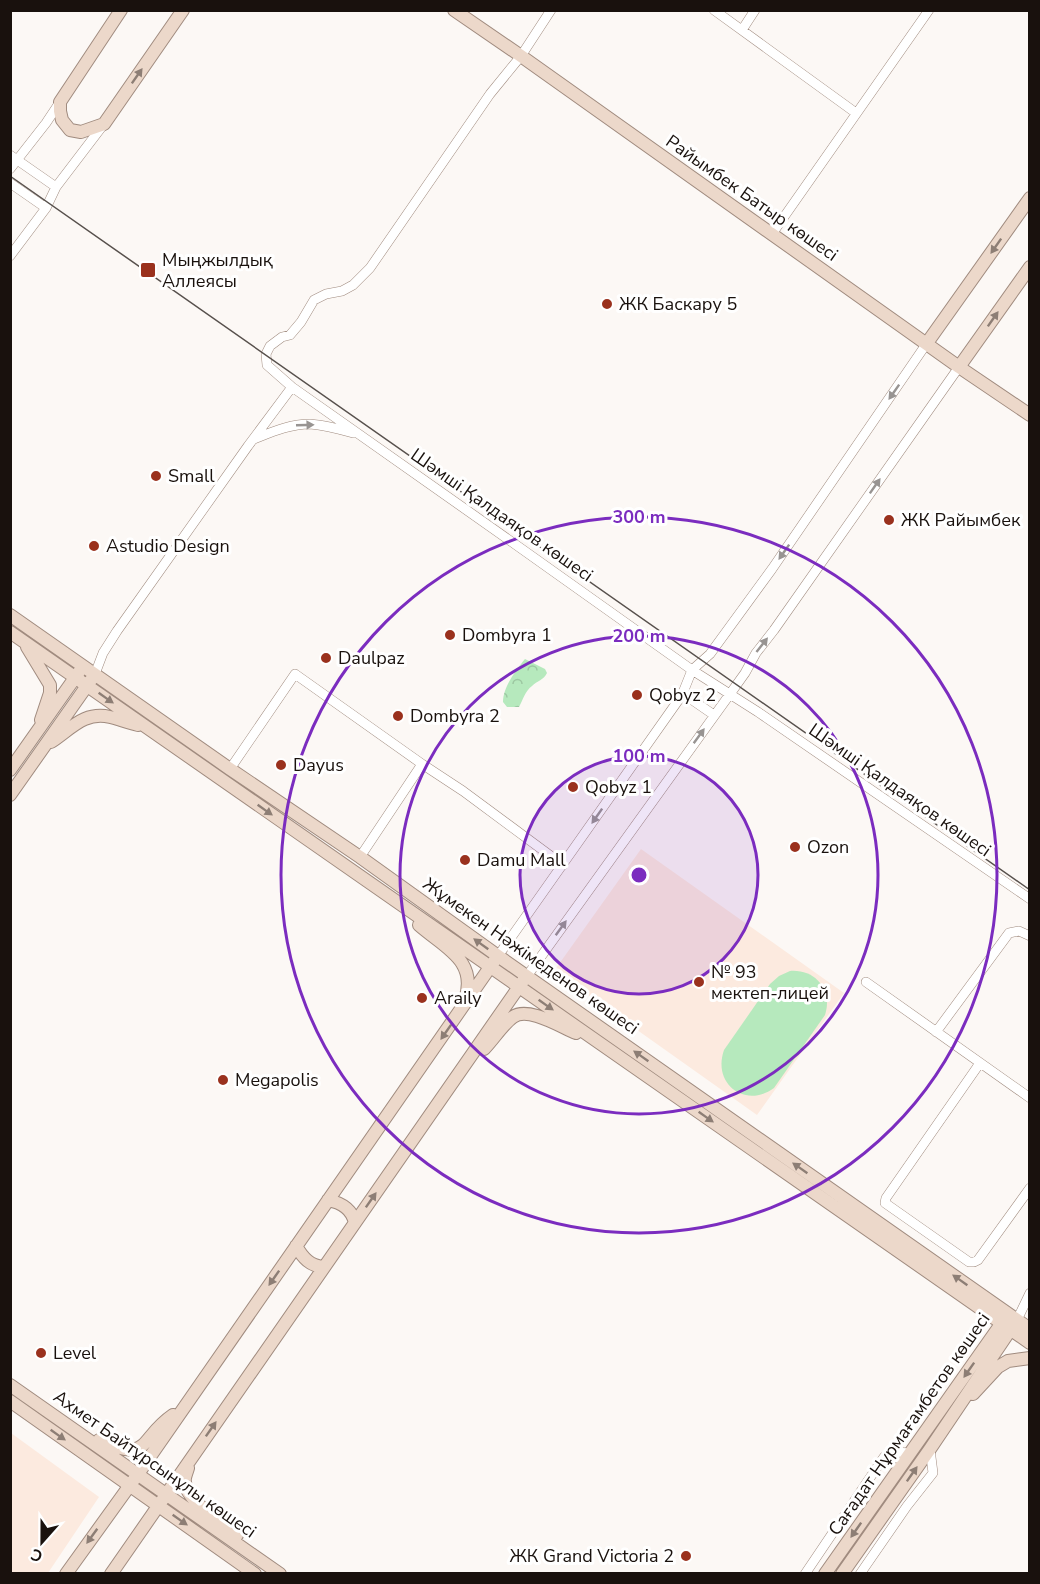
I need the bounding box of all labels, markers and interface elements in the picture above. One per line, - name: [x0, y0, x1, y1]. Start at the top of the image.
- one-way arrow: [131, 68, 143, 84]
- street label: Райымбек Батыр көшесі: [661, 129, 843, 267]
- one-way arrow: [990, 237, 1002, 253]
- place label: Мыңжылдық Аллеясы: [162, 248, 273, 293]
- marker: Мыңжылдық Аллеясы: [139, 261, 157, 279]
- place label: ЖК Баскару 5: [619, 292, 737, 316]
- marker: ЖК Баскару 5: [600, 297, 614, 311]
- one-way arrow: [987, 312, 999, 328]
- one-way arrow: [888, 383, 900, 399]
- one-way arrow: [296, 420, 315, 430]
- street label: Шәмші Қалдаяқов көшесі: [406, 443, 598, 587]
- place label: Small: [168, 464, 215, 488]
- marker: Small: [149, 469, 163, 483]
- one-way arrow: [869, 479, 881, 495]
- text: 300 m: [612, 505, 666, 529]
- place label: ЖК Райымбек: [901, 508, 1021, 532]
- marker: ЖК Райымбек: [882, 513, 896, 527]
- place label: Astudio Design: [106, 534, 230, 558]
- marker: Astudio Design: [87, 539, 101, 553]
- one-way arrow: [778, 544, 790, 560]
- place label: Dombyra 1: [462, 623, 552, 647]
- text: 200 m: [612, 624, 666, 648]
- marker: Dombyra 1: [443, 628, 457, 642]
- one-way arrow: [755, 637, 768, 653]
- place label: Daulpaz: [338, 646, 405, 670]
- marker: Daulpaz: [319, 651, 333, 665]
- place label: Qobyz 2: [649, 683, 716, 707]
- marker: Qobyz 2: [630, 688, 644, 702]
- one-way arrow: [97, 692, 113, 704]
- place label: Dombyra 2: [410, 704, 500, 728]
- marker: Dombyra 2: [391, 709, 405, 723]
- street label: Шәмші Қалдаяқов көшесі: [804, 718, 996, 862]
- one-way arrow: [693, 728, 705, 744]
- text: 100 m: [612, 744, 666, 768]
- place label: Dayus: [293, 753, 344, 777]
- marker: Dayus: [274, 758, 288, 772]
- place label: Qobyz 1: [585, 775, 652, 799]
- marker: Qobyz 1: [566, 780, 580, 794]
- one-way arrow: [257, 804, 273, 816]
- one-way arrow: [591, 808, 603, 824]
- place label: Ozon: [807, 835, 849, 859]
- marker: Ozon: [788, 840, 802, 854]
- place label: Damu Mall: [477, 848, 566, 872]
- marker: Damu Mall: [458, 853, 472, 867]
- centre of rings: [629, 865, 649, 885]
- street label: Жұмекен Нәжімеденов көшесі: [418, 872, 644, 1040]
- one-way arrow: [555, 921, 567, 937]
- one-way arrow: [473, 938, 489, 950]
- place label: № 93 мектеп-лицей: [711, 960, 829, 1005]
- marker: № 93 мектеп-лицей: [692, 975, 706, 989]
- place label: Araily: [434, 986, 482, 1010]
- marker: Araily: [415, 991, 429, 1005]
- one-way arrow: [538, 999, 554, 1010]
- one-way arrow: [440, 1023, 452, 1039]
- one-way arrow: [633, 1050, 649, 1062]
- place label: Megapolis: [235, 1068, 319, 1092]
- marker: Megapolis: [216, 1073, 230, 1087]
- one-way arrow: [698, 1111, 714, 1122]
- one-way arrow: [793, 1162, 809, 1174]
- one-way arrow: [365, 1193, 377, 1209]
- one-way arrow: [269, 1270, 280, 1286]
- one-way arrow: [952, 1274, 968, 1286]
- street label: Сағадат Нұрмағамбетов көшесі: [823, 1308, 995, 1540]
- place label: Level: [53, 1341, 97, 1365]
- marker: Level: [34, 1346, 48, 1360]
- one-way arrow: [963, 1362, 975, 1378]
- street label: Ахмет Байтұрсынұлы көшесі: [49, 1385, 261, 1543]
- one-way arrow: [205, 1421, 216, 1437]
- one-way arrow: [50, 1429, 66, 1441]
- one-way arrow: [906, 1467, 918, 1483]
- north arrow: [12, 1512, 72, 1572]
- one-way arrow: [173, 1514, 188, 1526]
- one-way arrow: [851, 1522, 863, 1537]
- one-way arrow: [87, 1529, 99, 1544]
- text: С: [28, 1543, 46, 1567]
- place label: ЖК Grand Victoria 2: [509, 1544, 674, 1568]
- marker: ЖК Grand Victoria 2: [679, 1549, 693, 1563]

